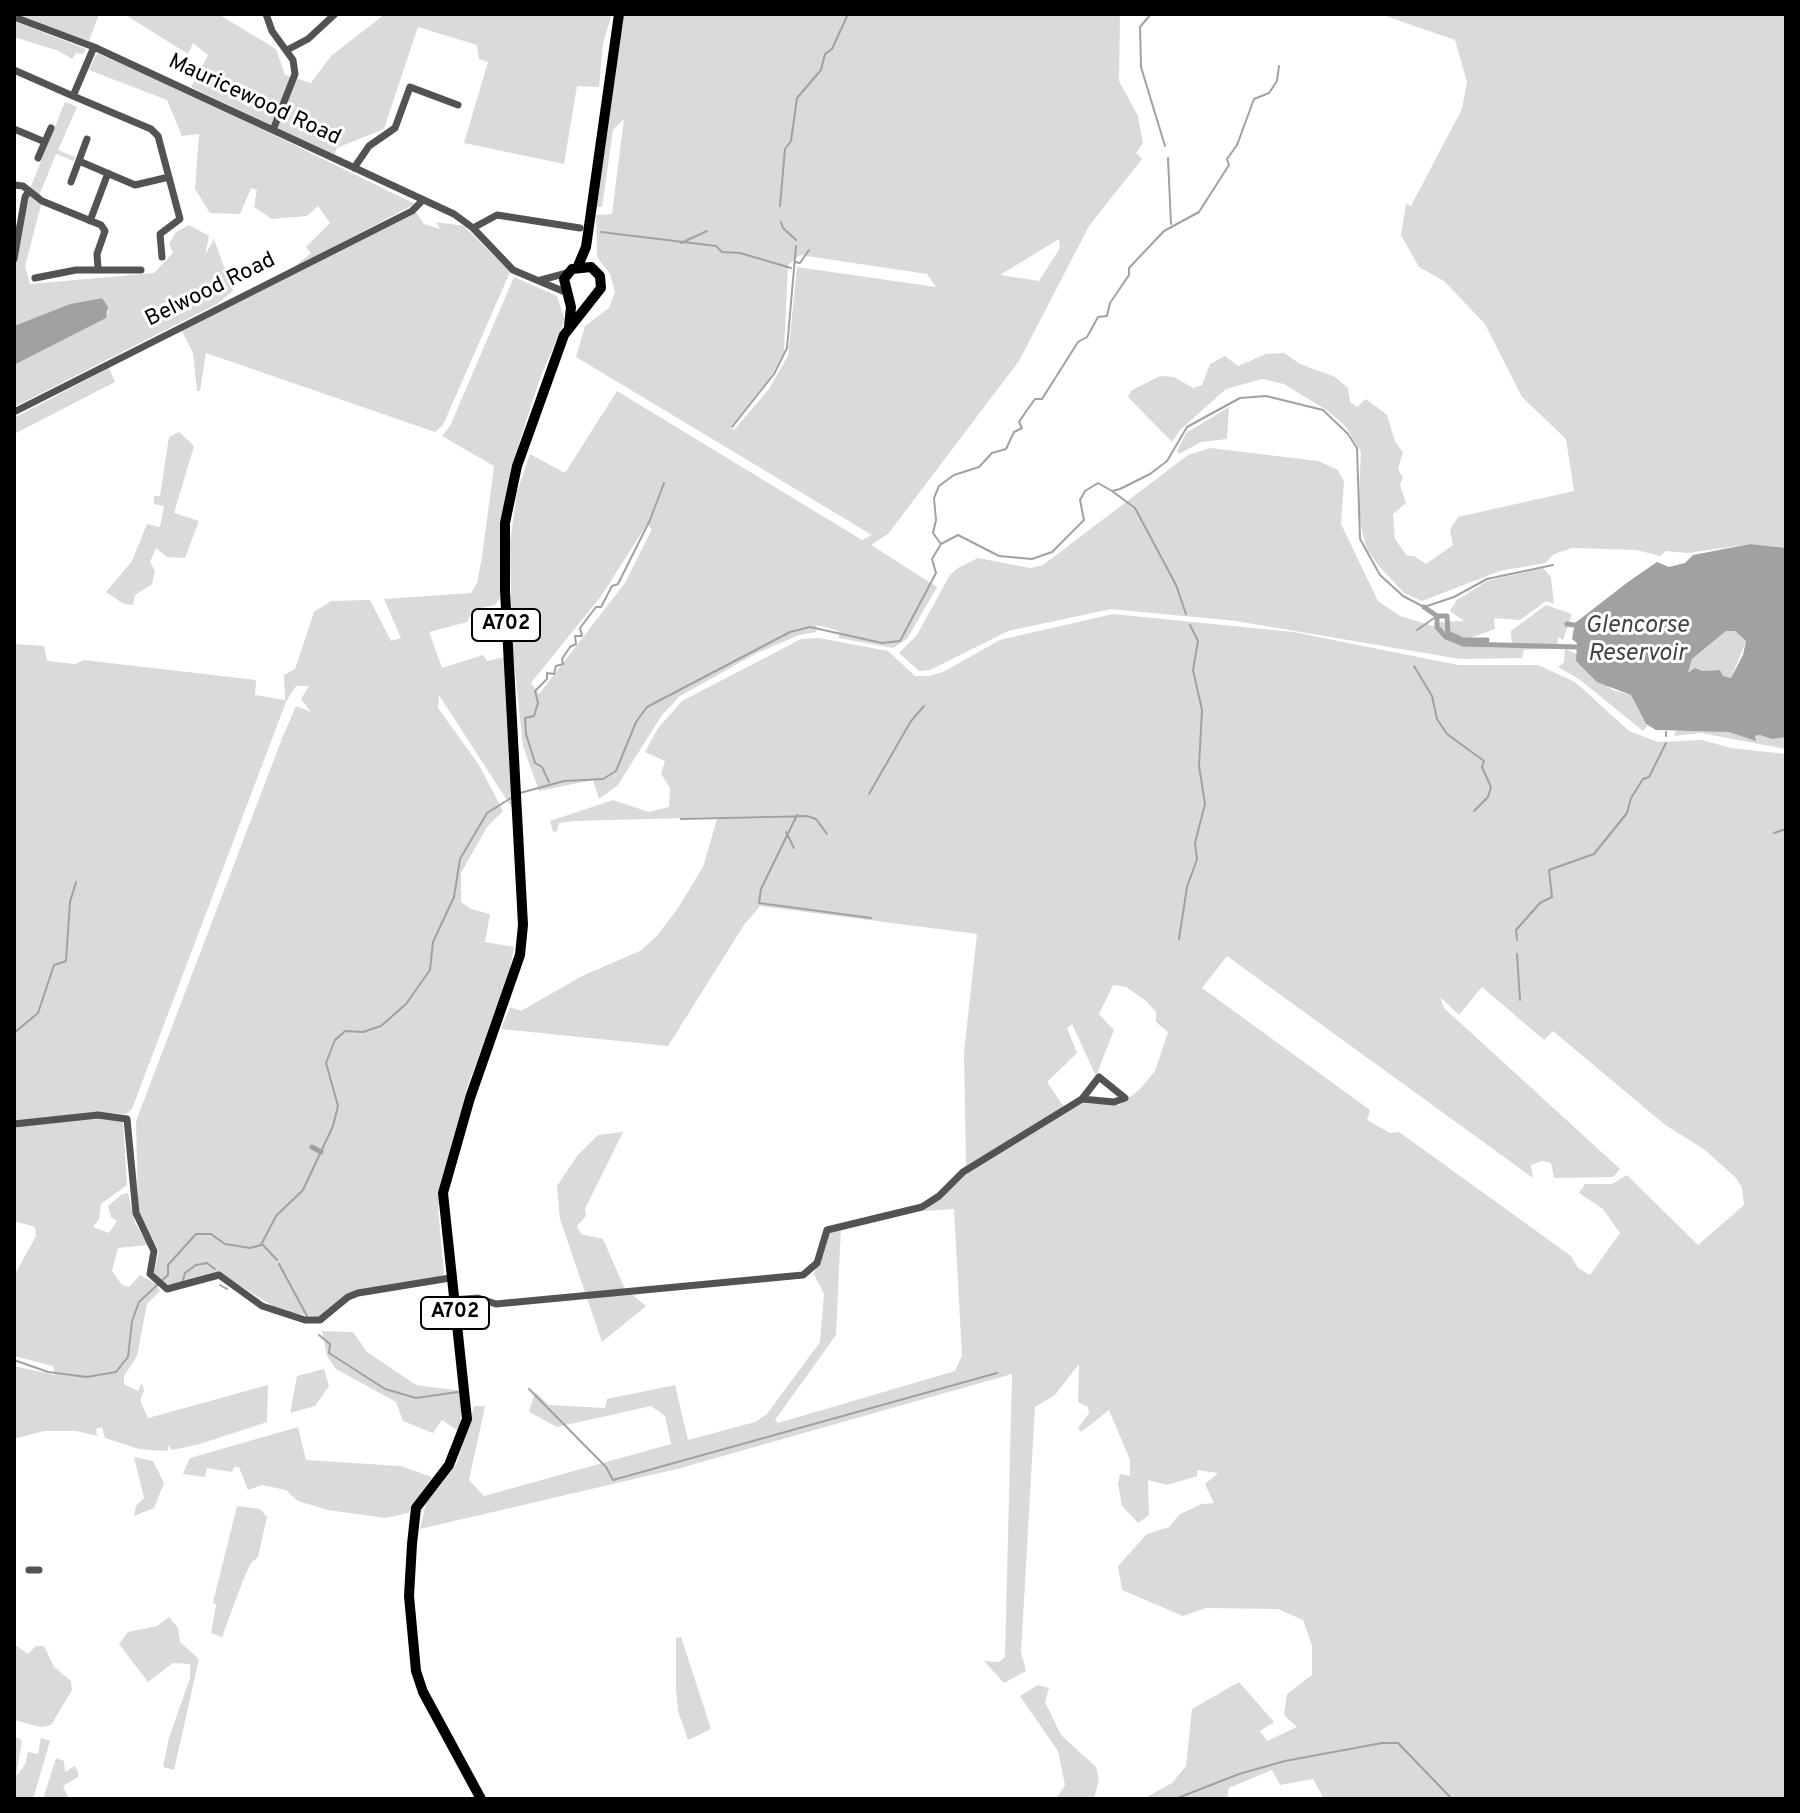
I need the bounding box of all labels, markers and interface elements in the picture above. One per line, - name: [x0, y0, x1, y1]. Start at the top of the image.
- street label: Mauricewood Road: [164, 49, 344, 153]
- street label: Belwood Road: [142, 248, 280, 334]
- road number: A702: [472, 609, 540, 641]
- water label: Glencorse Reservoir: [1585, 613, 1689, 669]
- road number: A702: [421, 1297, 489, 1329]

